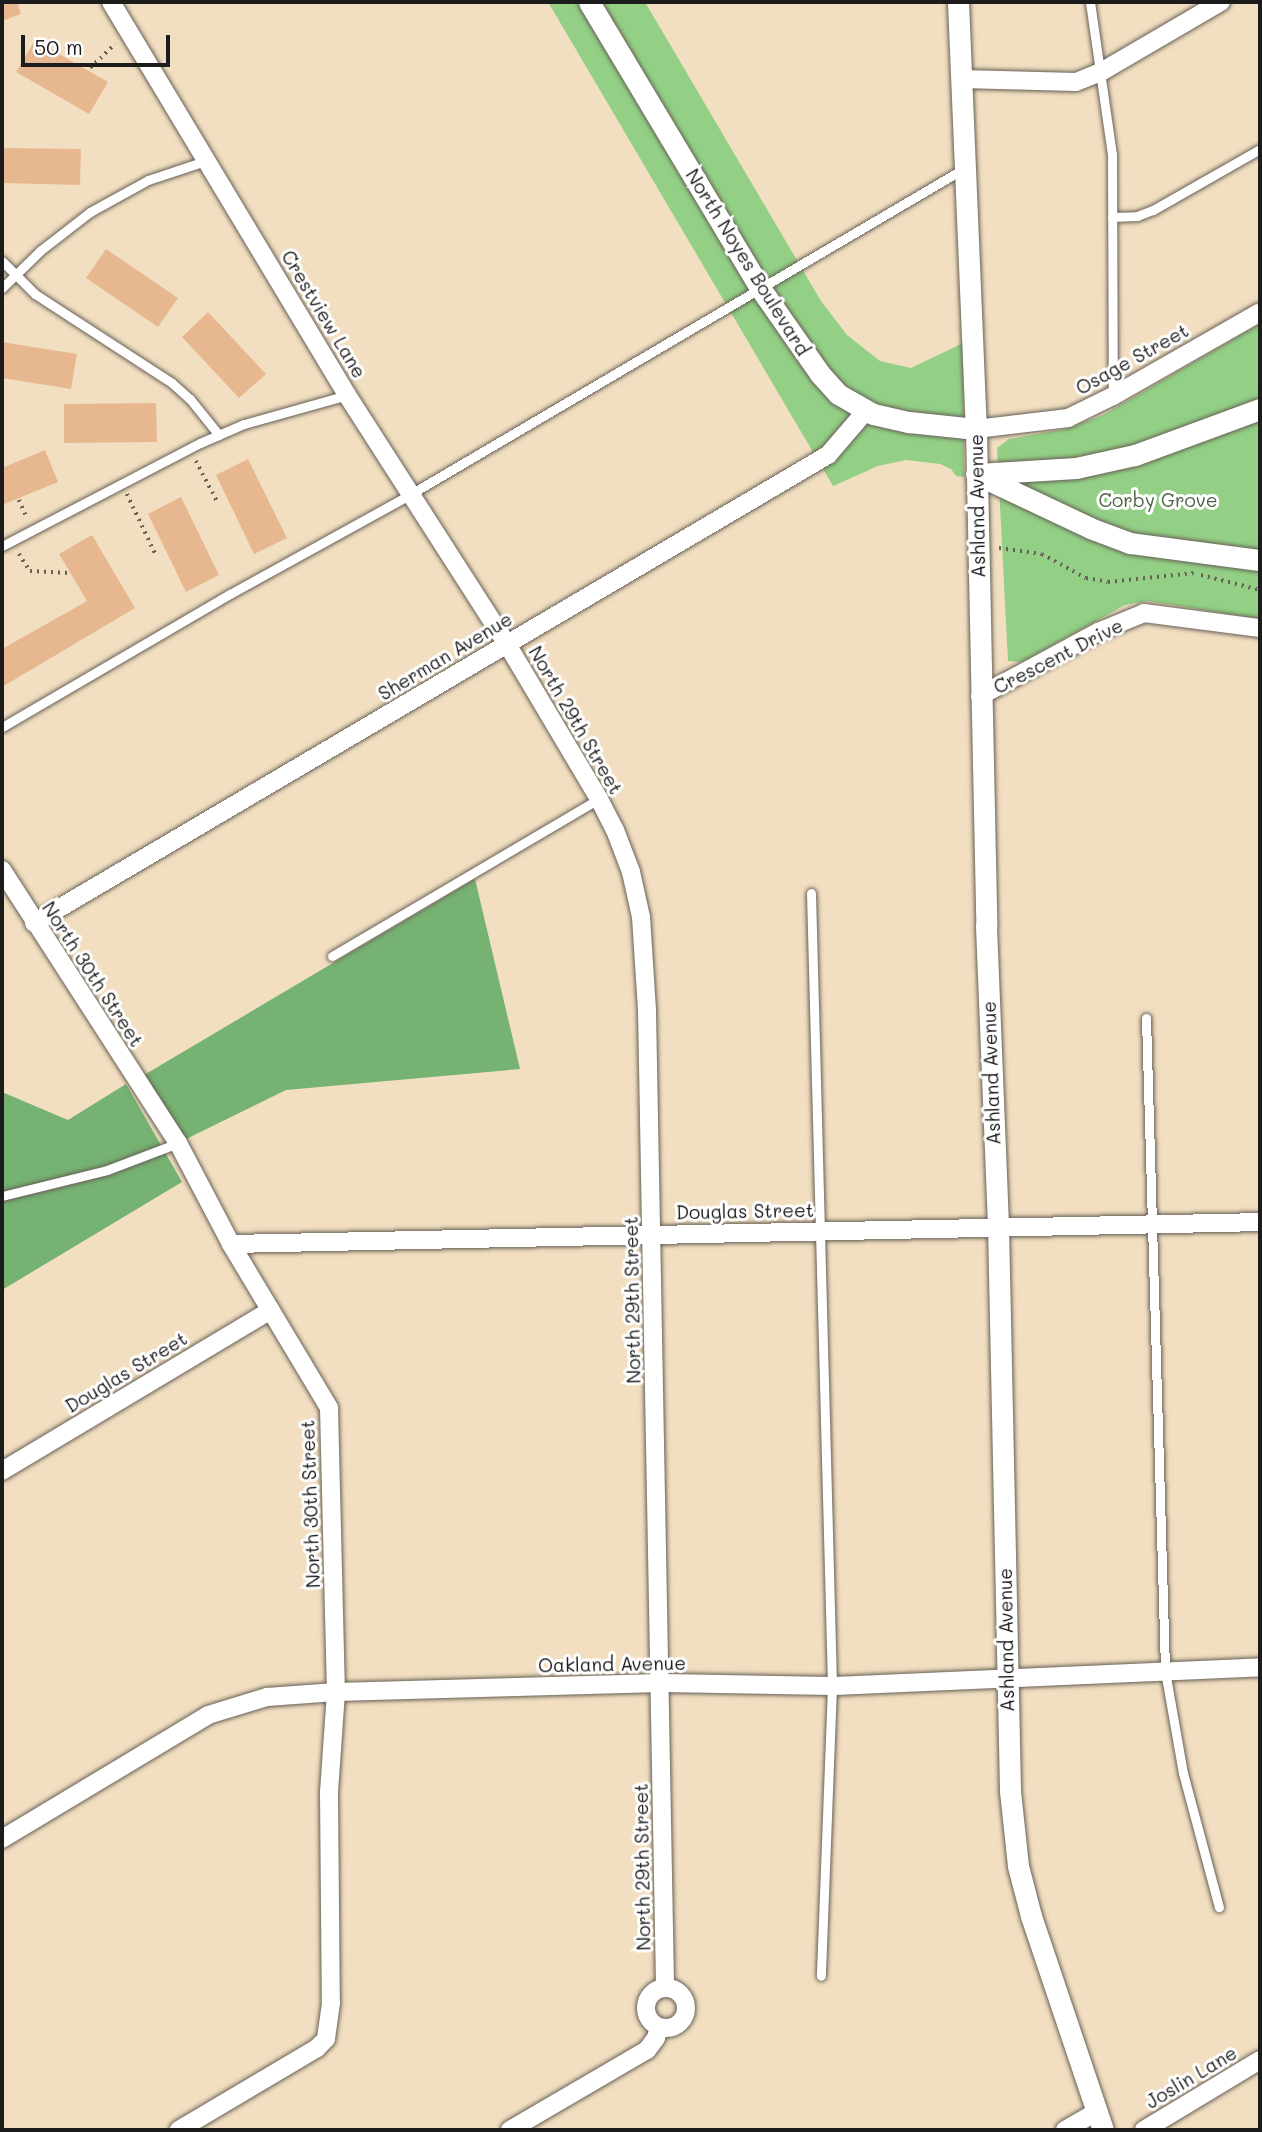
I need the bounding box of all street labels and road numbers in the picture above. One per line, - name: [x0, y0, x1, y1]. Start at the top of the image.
- street label: North Noyes Boulevard: [681, 164, 815, 360]
- street label: Crestview Lane: [277, 246, 371, 382]
- street label: Osage Street: [1072, 319, 1192, 399]
- street label: Ashland Avenue: [964, 434, 990, 578]
- street label: Sherman Avenue: [374, 607, 516, 705]
- street label: Crescent Drive: [989, 614, 1127, 698]
- street label: North 29th Street: [524, 642, 628, 798]
- street label: North 30th Street: [38, 897, 148, 1051]
- street label: Ashland Avenue: [977, 1001, 1005, 1145]
- street label: Douglas Street: [676, 1198, 814, 1224]
- street label: North 29th Street: [619, 1216, 645, 1384]
- street label: Douglas Street: [61, 1327, 191, 1417]
- street label: North 30th Street: [296, 1419, 324, 1589]
- street label: Ashland Avenue: [993, 1568, 1019, 1712]
- street label: Oakland Avenue: [538, 1651, 686, 1677]
- street label: North 29th Street: [629, 1783, 655, 1951]
- street label: Joslin Lane: [1141, 2041, 1241, 2113]

